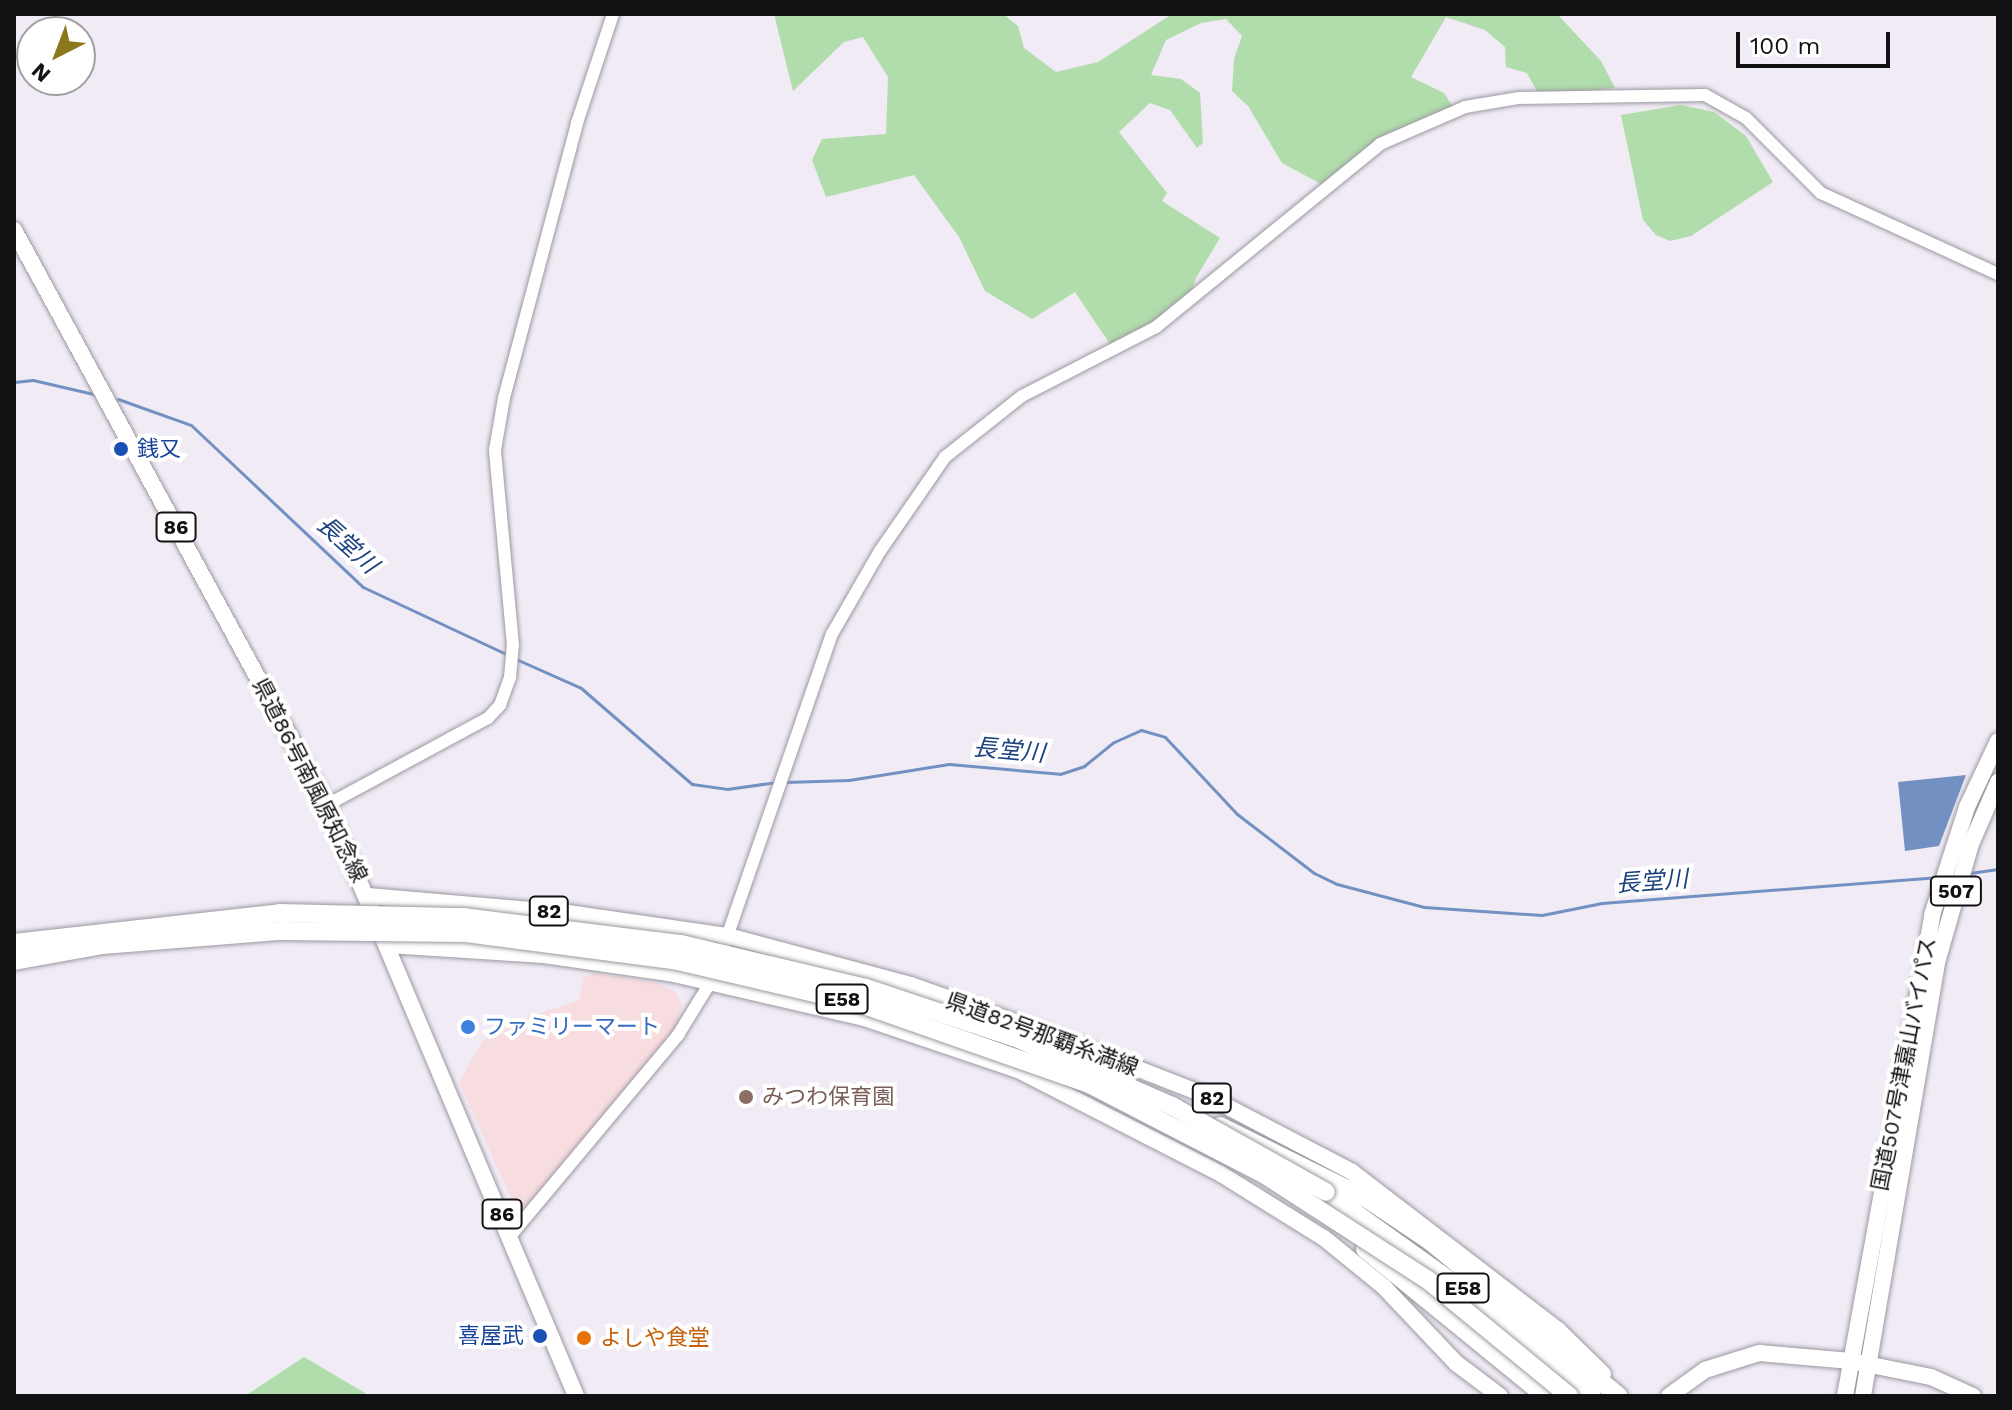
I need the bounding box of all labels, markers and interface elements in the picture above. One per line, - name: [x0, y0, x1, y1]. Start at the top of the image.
- north arrow: [16, 16, 96, 96]
- scale bar: [1740, 16, 1894, 66]
- text: 100 m: [1750, 32, 1820, 60]
- text: N: [27, 58, 55, 87]
- place label: 銭又: [137, 436, 181, 462]
- marker: 銭又: [112, 440, 130, 458]
- water label: 長堂川: [311, 510, 383, 580]
- road number: 86: [154, 511, 198, 543]
- street label: 県道86号南風原知念線: [247, 674, 373, 886]
- water label: 長堂川: [972, 734, 1046, 768]
- water label: 長堂川: [1615, 865, 1689, 899]
- road number: 507: [1928, 875, 1984, 907]
- road number: 82: [527, 895, 571, 927]
- street label: 国道507号津嘉山バイパス: [1866, 935, 1942, 1193]
- road number: E58: [814, 983, 870, 1015]
- street label: 県道82号那覇糸満線: [942, 987, 1142, 1081]
- place label: ファミリーマート: [484, 1014, 660, 1040]
- marker: ファミリーマート: [459, 1018, 477, 1036]
- road number: 82: [1190, 1082, 1234, 1114]
- place label: みつわ保育園: [762, 1084, 894, 1110]
- marker: みつわ保育園: [737, 1088, 755, 1106]
- road number: 86: [480, 1198, 524, 1230]
- road number: E58: [1435, 1272, 1491, 1304]
- place label: 喜屋武: [458, 1323, 524, 1349]
- place label: よしや食堂: [600, 1325, 710, 1351]
- marker: 喜屋武: [531, 1327, 549, 1345]
- marker: よしや食堂: [575, 1329, 593, 1347]

